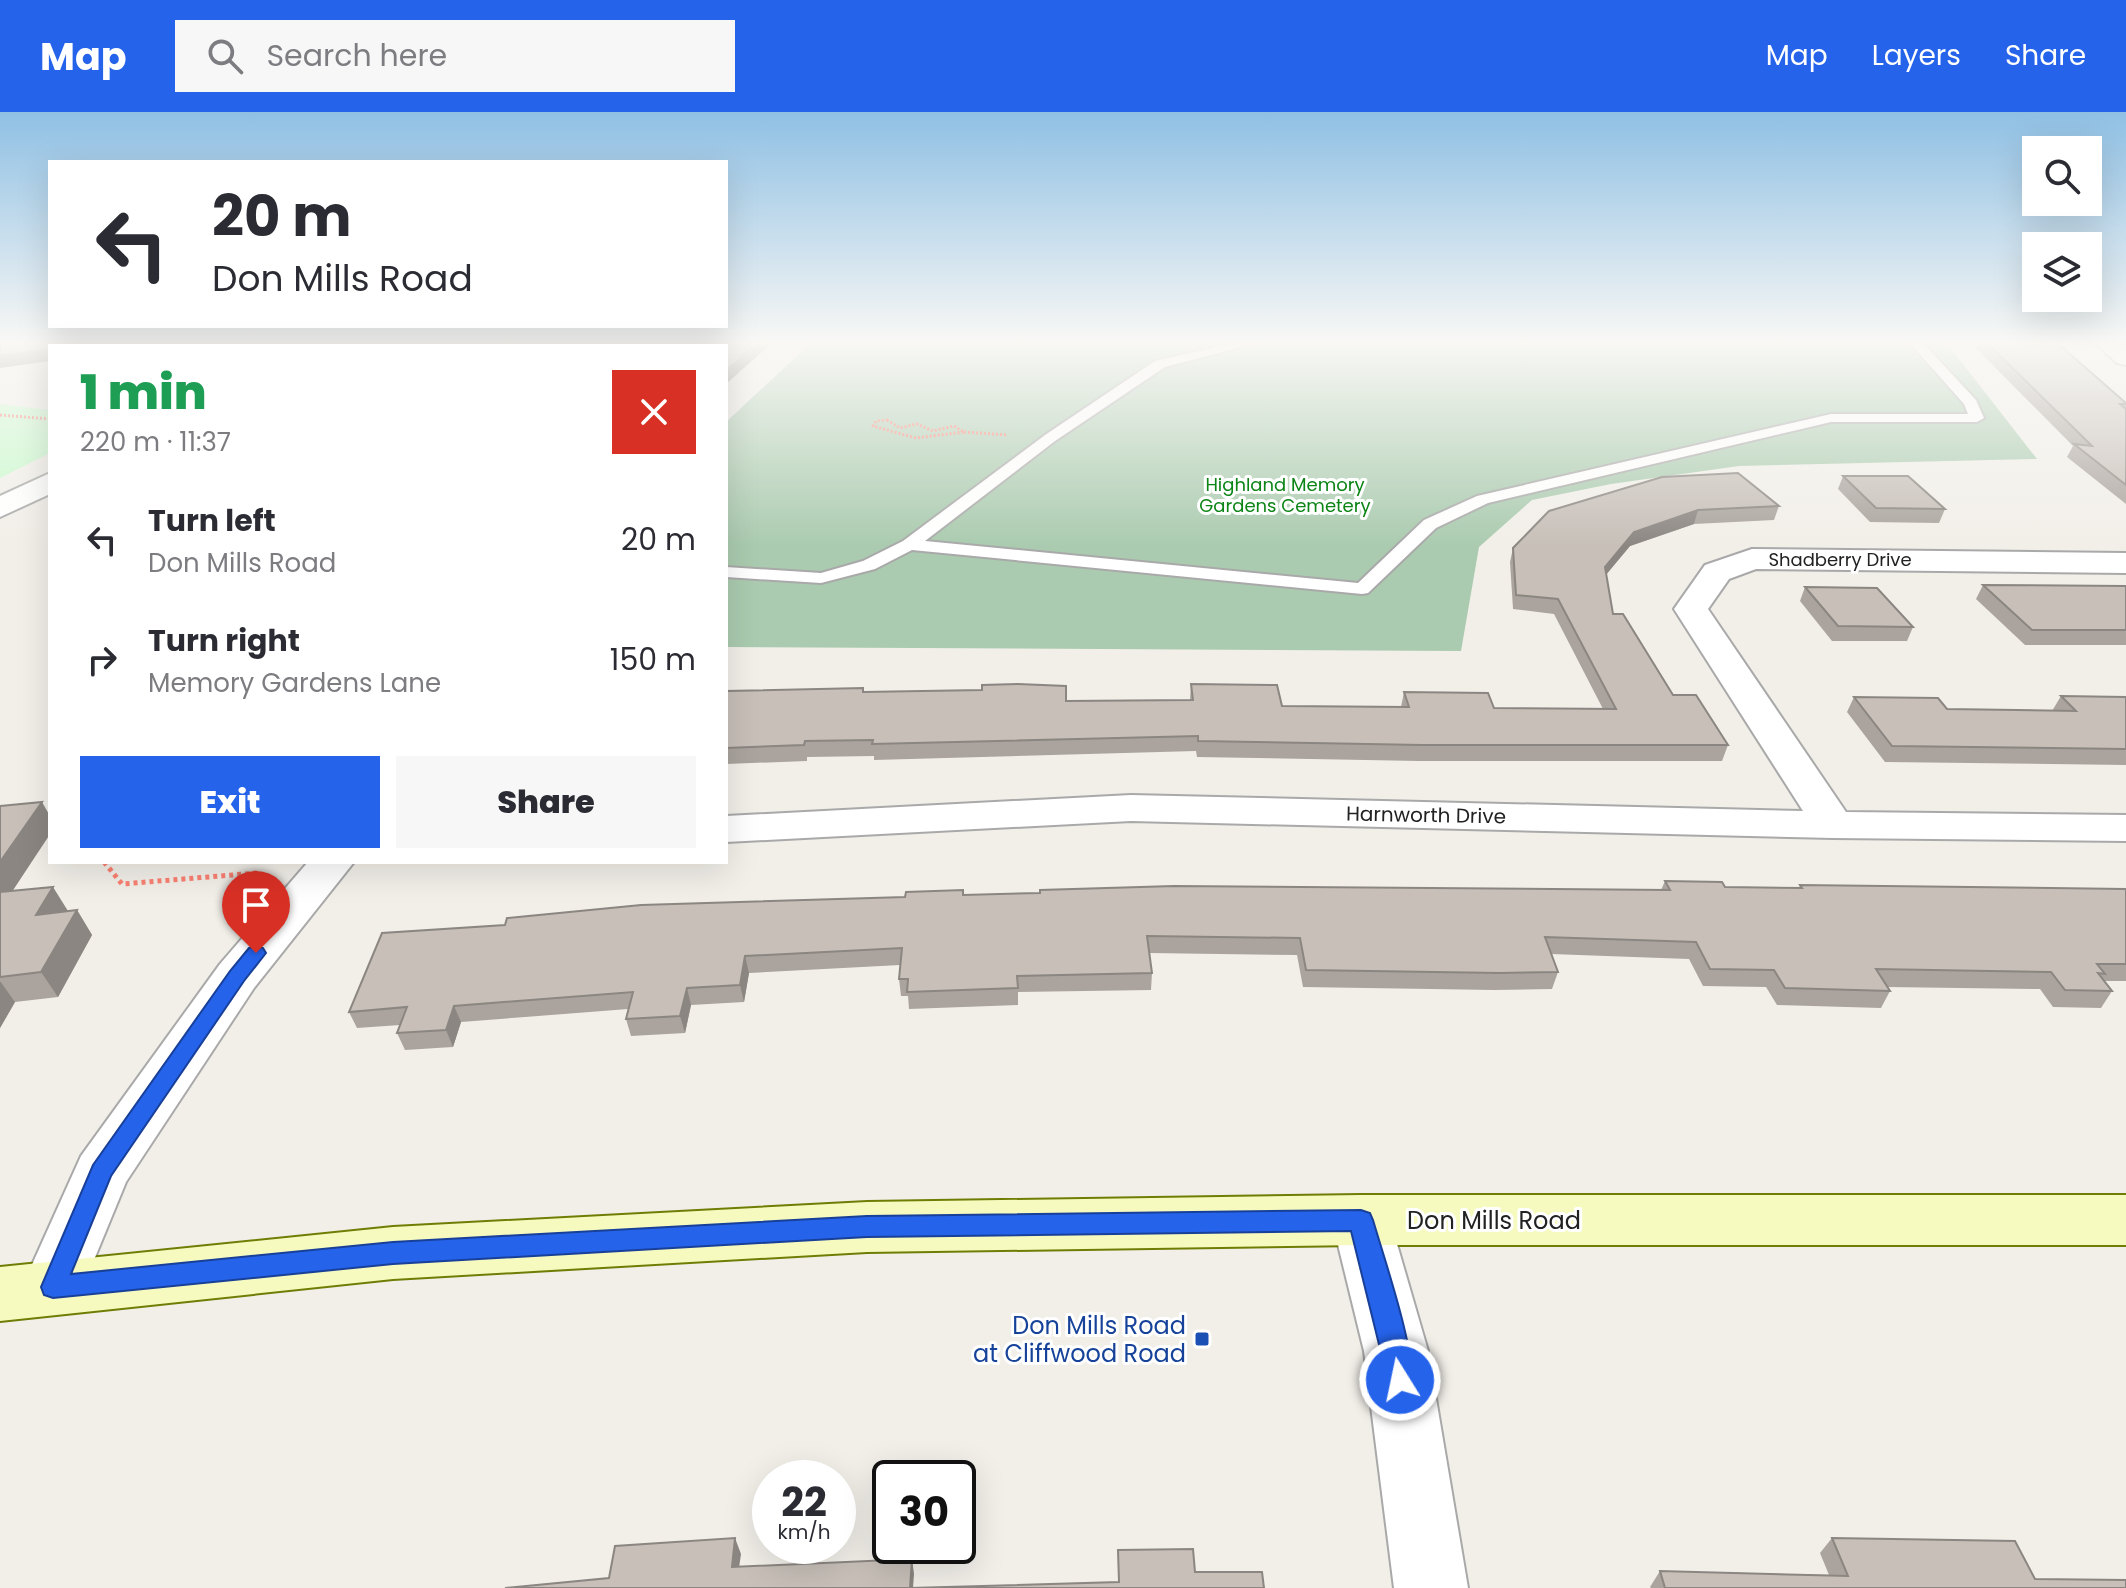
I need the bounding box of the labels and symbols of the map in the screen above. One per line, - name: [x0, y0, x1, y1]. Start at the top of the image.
- park label: Highland Memory Gardens Cemetery: [1199, 472, 1371, 518]
- street label: Shadberry Drive: [1768, 547, 1912, 572]
- street label: Harnworth Drive: [1346, 800, 1506, 830]
- pin: [222, 871, 290, 953]
- street label: Don Mills Road: [1407, 1204, 1581, 1237]
- place label: Don Mills Road at Cliffwood Road: [973, 1309, 1186, 1370]
- marker: Don Mills Road at Cliffwood Road: [1193, 1330, 1211, 1348]
- position arrow: [1358, 1338, 1442, 1422]
- speed limit sign: 30: [872, 1460, 976, 1564]

